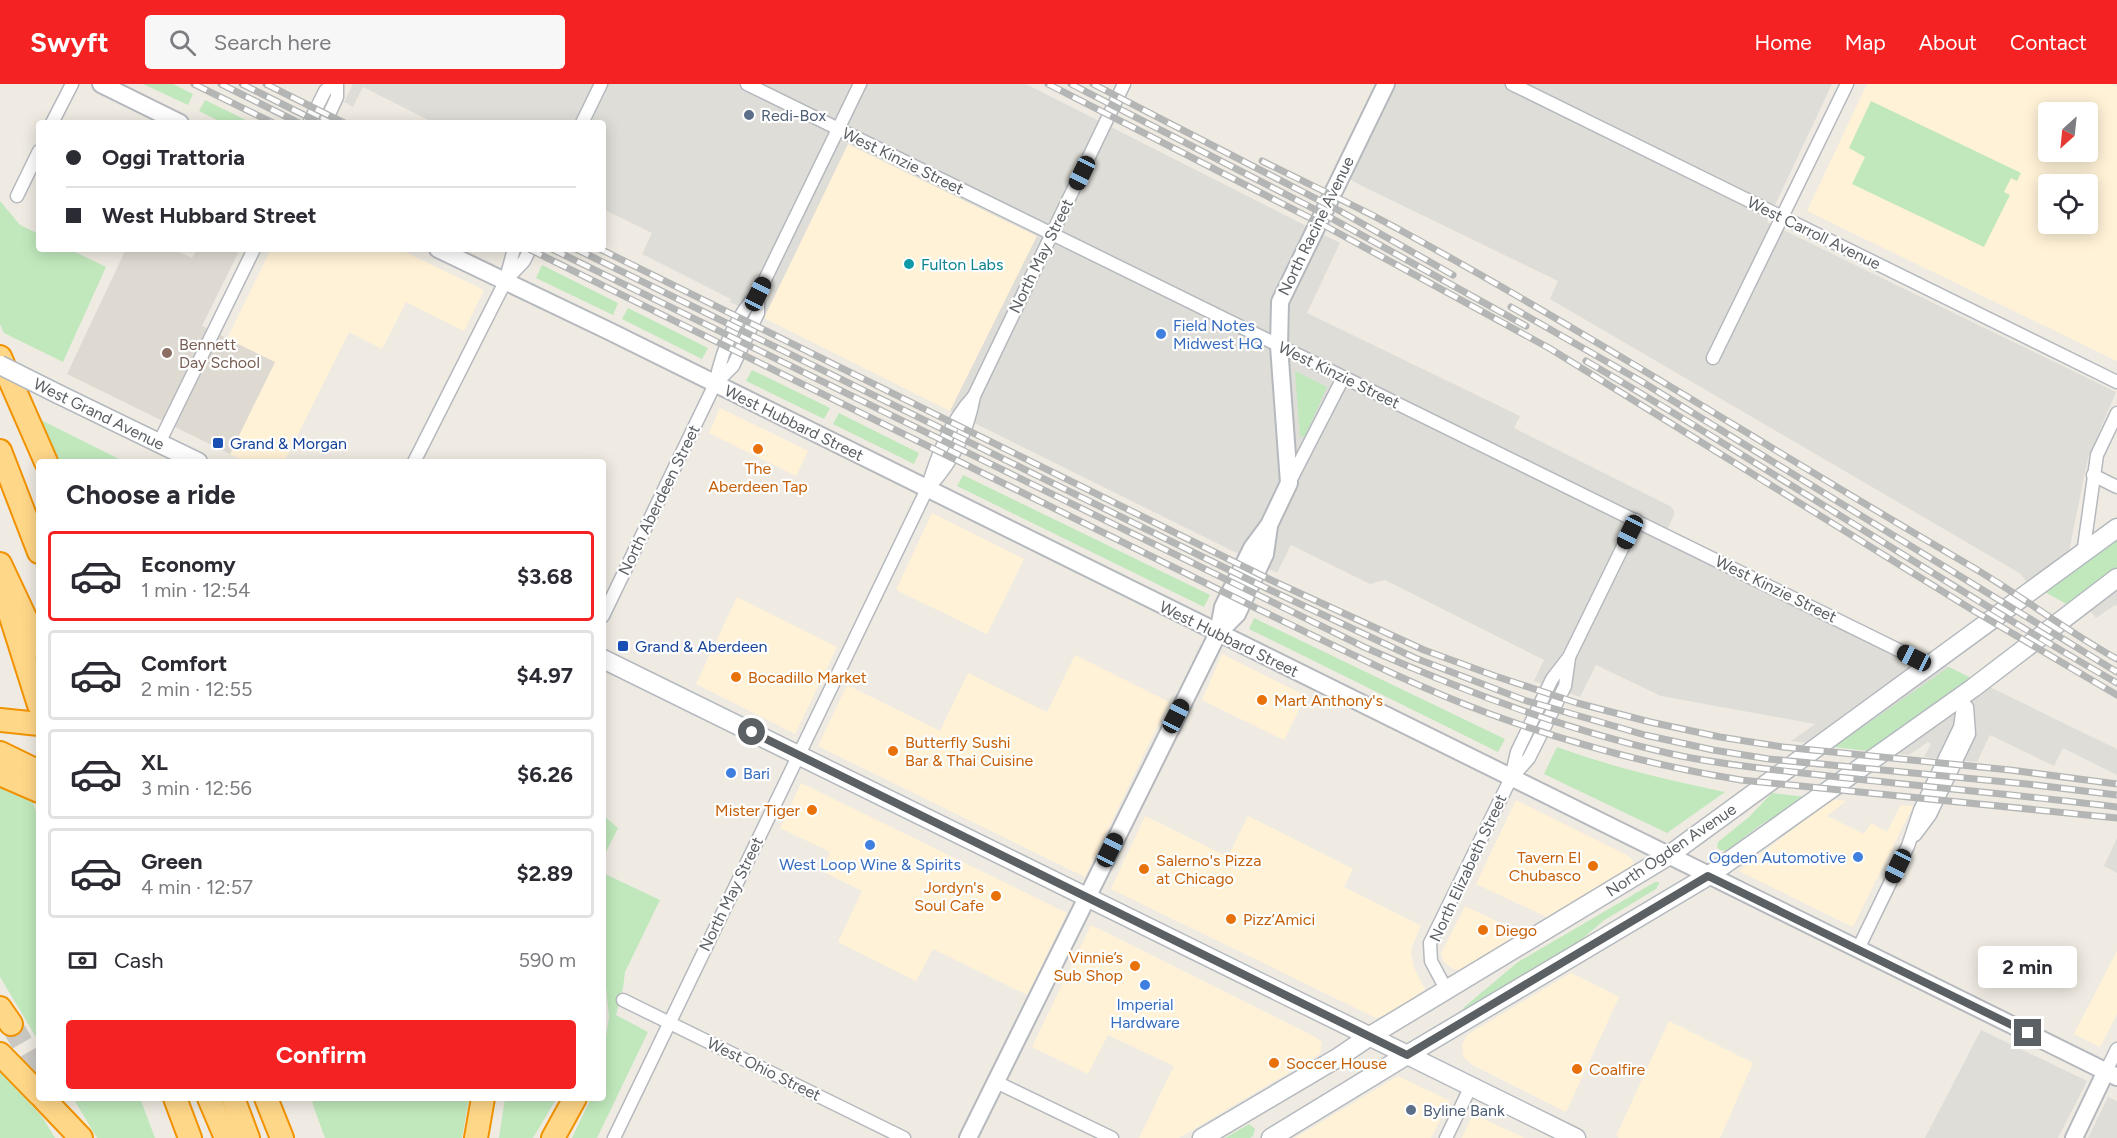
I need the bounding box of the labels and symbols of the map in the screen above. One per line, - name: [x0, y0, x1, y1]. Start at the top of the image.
- north arrow: [2038, 102, 2098, 162]
- place label: Redi-Box: [761, 106, 826, 125]
- marker: Redi-Box: [742, 108, 756, 122]
- street label: West Kinzie Street: [839, 123, 967, 199]
- car: [1066, 153, 1098, 193]
- street label: North Racine Avenue: [1274, 153, 1358, 299]
- street label: West Carroll Avenue: [1744, 193, 1884, 274]
- street label: North May Street: [1005, 196, 1077, 316]
- place label: Fulton Labs: [921, 255, 1003, 274]
- marker: Fulton Labs: [902, 257, 916, 271]
- car: [742, 274, 774, 314]
- place label: Field Notes Midwest HQ: [1173, 316, 1263, 353]
- marker: Field Notes Midwest HQ: [1154, 327, 1168, 341]
- place label: Bennett Day School: [179, 335, 260, 372]
- street label: West Kinzie Street: [1275, 337, 1403, 413]
- marker: Bennett Day School: [160, 346, 174, 360]
- street label: West Grand Avenue: [31, 374, 168, 454]
- street label: West Hubbard Street: [721, 381, 867, 465]
- street label: North Aberdeen Street: [614, 422, 704, 578]
- place label: Grand & Morgan: [230, 434, 347, 453]
- marker: Grand & Morgan: [211, 436, 225, 450]
- marker: The Aberdeen Tap: [751, 442, 765, 456]
- place label: The Aberdeen Tap: [708, 459, 808, 496]
- car: [1614, 512, 1646, 552]
- street label: West Kinzie Street: [1712, 551, 1840, 627]
- street label: West Hubbard Street: [1156, 597, 1302, 681]
- place label: Grand & Aberdeen: [635, 637, 767, 656]
- marker: Grand & Aberdeen: [616, 639, 630, 653]
- car: [1894, 642, 1934, 674]
- place label: Bocadillo Market: [748, 668, 867, 687]
- marker: Bocadillo Market: [729, 670, 743, 684]
- place label: Mart Anthony's: [1274, 691, 1383, 710]
- marker: Mart Anthony's: [1255, 693, 1269, 707]
- car: [1160, 696, 1192, 736]
- route start: [738, 718, 765, 745]
- place label: Butterfly Sushi Bar & Thai Cuisine: [905, 733, 1033, 770]
- marker: Butterfly Sushi Bar & Thai Cuisine: [886, 744, 900, 758]
- place label: Bari: [743, 764, 770, 783]
- marker: Bari: [724, 766, 738, 780]
- street label: North Elizabeth Street: [1425, 791, 1511, 945]
- street label: North Ogden Avenue: [1602, 799, 1740, 901]
- place label: Mister Tiger: [715, 801, 801, 820]
- marker: Mister Tiger: [805, 803, 819, 817]
- car: [1094, 830, 1126, 870]
- street label: North May Street: [695, 834, 767, 954]
- marker: West Loop Wine & Spirits: [863, 838, 877, 852]
- car: [1882, 846, 1914, 886]
- place label: Tavern El Chubasco: [1509, 848, 1581, 885]
- place label: Ogden Automotive: [1709, 848, 1846, 867]
- marker: Ogden Automotive: [1851, 850, 1865, 864]
- place label: Salerno's Pizza at Chicago: [1156, 851, 1261, 888]
- place label: West Loop Wine & Spirits: [779, 855, 961, 874]
- marker: Tavern El Chubasco: [1586, 859, 1600, 873]
- marker: Salerno's Pizza at Chicago: [1137, 862, 1151, 876]
- place label: Jordyn's Soul Cafe: [914, 878, 984, 915]
- marker: Jordyn's Soul Cafe: [989, 889, 1003, 903]
- place label: Pizz’Amici: [1243, 910, 1315, 929]
- marker: Pizz’Amici: [1224, 912, 1238, 926]
- place label: Diego: [1495, 921, 1537, 940]
- marker: Diego: [1476, 923, 1490, 937]
- callout: 2 min: [1978, 946, 2078, 988]
- place label: Vinnie’s Sub Shop: [1053, 948, 1123, 985]
- marker: Vinnie’s Sub Shop: [1128, 959, 1142, 973]
- marker: Imperial Hardware: [1138, 978, 1152, 992]
- place label: Imperial Hardware: [1110, 995, 1180, 1032]
- route end: [2014, 1019, 2041, 1046]
- street label: West Ohio Street: [704, 1033, 824, 1105]
- place label: Soccer House: [1286, 1054, 1387, 1073]
- marker: Soccer House: [1267, 1056, 1281, 1070]
- place label: Coalfire: [1589, 1060, 1646, 1079]
- marker: Coalfire: [1570, 1062, 1584, 1076]
- place label: Byline Bank: [1423, 1101, 1505, 1120]
- marker: Byline Bank: [1404, 1103, 1418, 1117]

